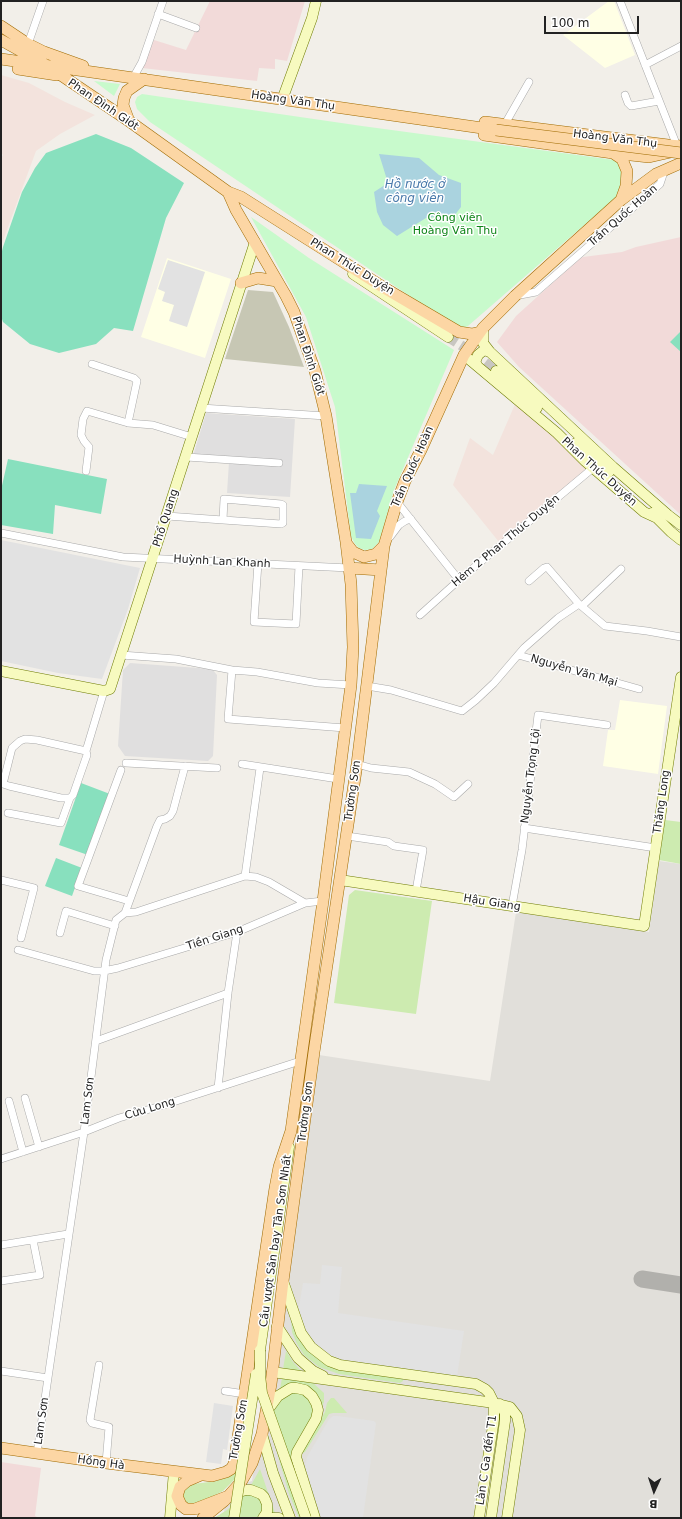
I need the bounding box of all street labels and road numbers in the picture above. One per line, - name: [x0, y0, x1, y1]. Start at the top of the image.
- street label: Phan Đình Giót: [65, 76, 141, 134]
- street label: Hoàng Văn Thụ: [250, 89, 336, 113]
- street label: Hoàng Văn Thụ: [572, 127, 658, 151]
- street label: Trần Quốc Hoàn: [586, 182, 660, 250]
- street label: Phan Thúc Duyện: [307, 236, 397, 298]
- street label: Phan Đình Giót: [289, 315, 327, 397]
- street label: Trần Quốc Hoàn: [389, 424, 437, 510]
- street label: Phan Thúc Duyện: [559, 435, 639, 509]
- street label: Phổ Quang: [150, 487, 182, 549]
- street label: Hẻm 2 Phan Thúc Duyện: [449, 492, 563, 590]
- street label: Huỳnh Lan Khanh: [173, 553, 271, 571]
- street label: Nguyễn Văn Mại: [529, 652, 619, 690]
- street label: Nguyễn Trọng Lội: [519, 728, 543, 824]
- street label: Trường Sơn: [342, 760, 364, 822]
- street label: Thăng Long: [651, 769, 673, 835]
- street label: Hậu Giang: [462, 892, 522, 914]
- street label: Tiền Giang: [185, 923, 245, 953]
- street label: Lam Sơn: [79, 1076, 97, 1126]
- street label: Trường Sơn: [296, 1081, 316, 1143]
- street label: Cửu Long: [123, 1095, 177, 1123]
- street label: Cầu vượt Sân bay Tân Sơn Nhất: [257, 1154, 295, 1328]
- street label: Lam Sơn: [32, 1396, 52, 1446]
- street label: Trường Sơn: [227, 1399, 251, 1461]
- street label: Làn C Ga đến T1: [474, 1414, 500, 1506]
- street label: Hồng Hà: [77, 1453, 125, 1473]

